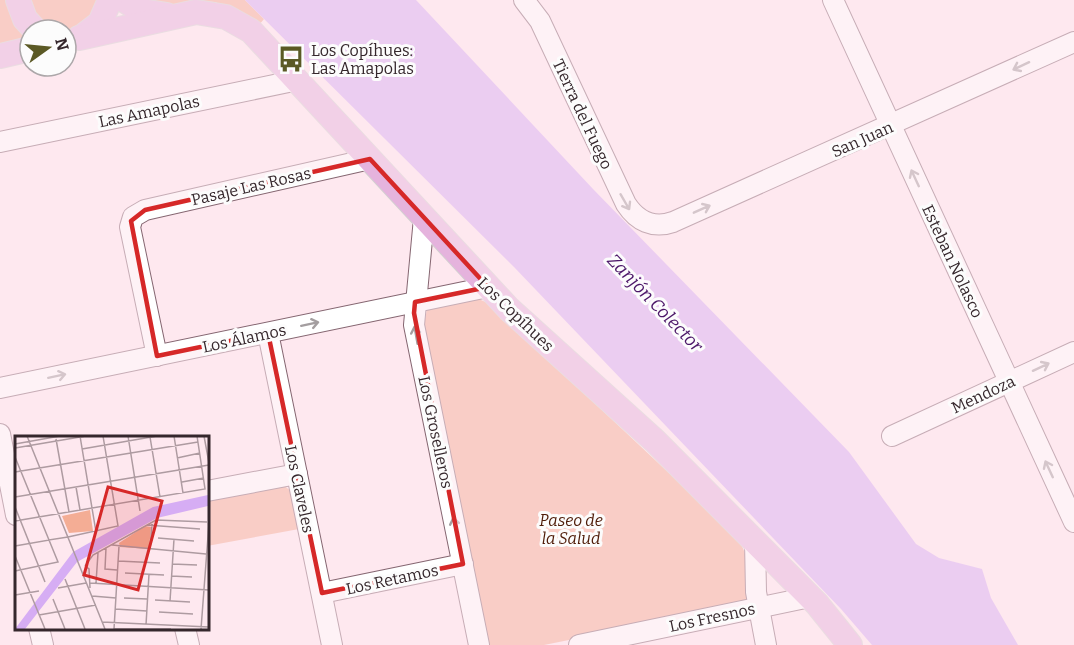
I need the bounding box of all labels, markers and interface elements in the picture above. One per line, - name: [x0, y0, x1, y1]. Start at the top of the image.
- north arrow: [18, 18, 78, 78]
- text: N: [51, 36, 73, 53]
- place label: Los Copíhues: Las Amapolas: [311, 41, 414, 78]
- bus stop icon: Los Copíhues: Las Amapolas: [276, 44, 306, 74]
- street label: Tierra del Fuego: [549, 56, 616, 172]
- one-way arrow: [1012, 61, 1030, 73]
- street label: Las Amapolas: [97, 92, 201, 131]
- street label: San Juan: [829, 118, 896, 161]
- street label: Pasaje Las Rosas: [189, 163, 313, 209]
- one-way arrow: [909, 169, 920, 187]
- one-way arrow: [619, 193, 631, 210]
- street label: Esteban Nolasco: [918, 202, 987, 321]
- one-way arrow: [693, 203, 711, 214]
- water label: Zanjón Colector: [603, 249, 708, 357]
- street label: Los Copíhues: [474, 273, 558, 355]
- one-way arrow: [300, 318, 319, 329]
- street label: Los Álamos: [200, 319, 288, 357]
- one-way arrow: [410, 326, 421, 345]
- one-way arrow: [1032, 360, 1050, 372]
- one-way arrow: [47, 370, 67, 381]
- street label: Mendoza: [948, 371, 1018, 417]
- street label: Los Groselleros: [414, 374, 457, 490]
- inset map: [15, 436, 208, 630]
- street label: Los Claveles: [281, 444, 318, 535]
- one-way arrow: [1043, 461, 1055, 479]
- park label: Paseo de la Salud: [539, 511, 603, 548]
- one-way arrow: [449, 517, 460, 536]
- street label: Los Retamos: [344, 560, 440, 599]
- street label: Los Fresnos: [667, 599, 757, 636]

